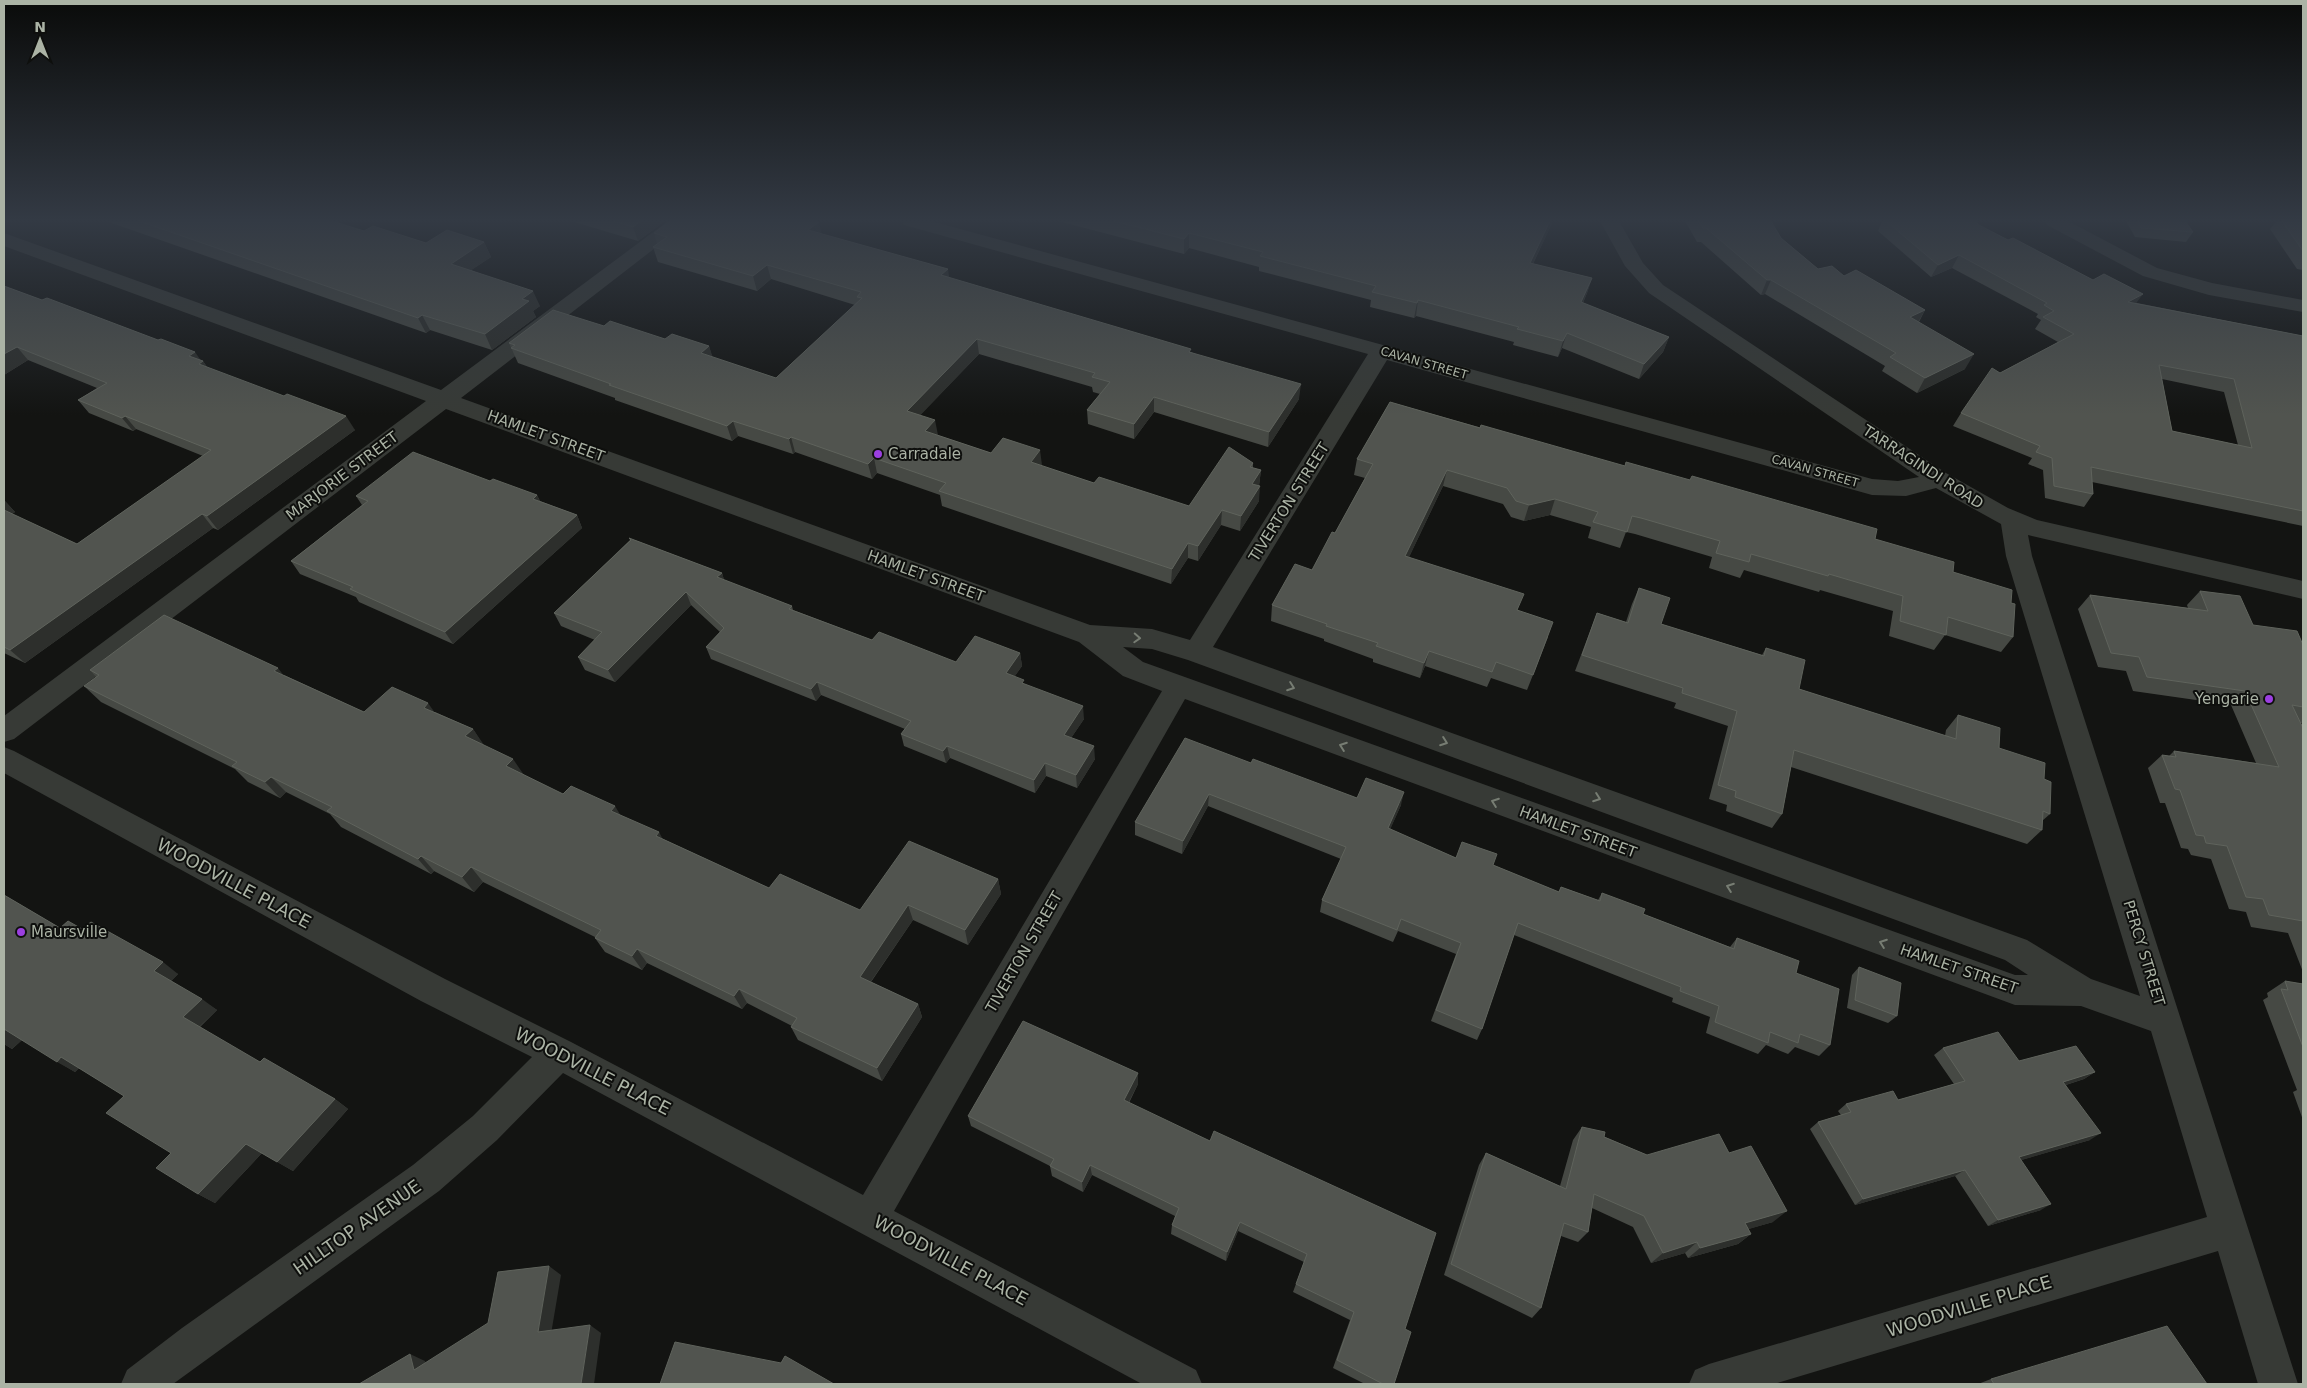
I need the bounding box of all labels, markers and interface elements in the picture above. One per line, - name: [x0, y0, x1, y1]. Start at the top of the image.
- north arrow: [15, 15, 65, 65]
- text: N: [34, 19, 46, 35]
- street label: CAVAN STREET: [1379, 344, 1470, 382]
- street label: HAMLET STREET: [485, 406, 608, 466]
- street label: TARRAGINDI ROAD: [1858, 421, 1987, 513]
- street label: MARJORIE STREET: [282, 427, 402, 524]
- street label: TIVERTON STREET: [1245, 439, 1333, 566]
- place label: Carradale: [888, 445, 961, 463]
- marker: Carradale: [872, 448, 884, 460]
- street label: CAVAN STREET: [1770, 452, 1861, 490]
- street label: HAMLET STREET: [865, 546, 988, 606]
- one-way arrow: [1133, 633, 1141, 644]
- one-way arrow: [1287, 681, 1295, 691]
- place label: Yengarie: [2194, 690, 2259, 708]
- marker: Yengarie: [2263, 693, 2275, 705]
- one-way arrow: [1439, 736, 1448, 746]
- one-way arrow: [1339, 742, 1347, 752]
- one-way arrow: [1592, 792, 1601, 802]
- one-way arrow: [1492, 798, 1500, 808]
- street label: HAMLET STREET: [1517, 802, 1640, 862]
- street label: WOODVILLE PLACE: [153, 833, 315, 933]
- one-way arrow: [1727, 883, 1735, 893]
- street label: TIVERTON STREET: [981, 888, 1066, 1017]
- street label: PERCY STREET: [2119, 898, 2169, 1009]
- place label: Maursville: [31, 923, 107, 941]
- marker: Maursville: [15, 926, 27, 938]
- one-way arrow: [1879, 939, 1888, 949]
- street label: HAMLET STREET: [1898, 940, 2021, 998]
- street label: WOODVILLE PLACE: [512, 1023, 674, 1119]
- street label: HILLTOP AVENUE: [289, 1175, 425, 1279]
- street label: WOODVILLE PLACE: [870, 1210, 1032, 1310]
- street label: WOODVILLE PLACE: [1884, 1271, 2054, 1341]

